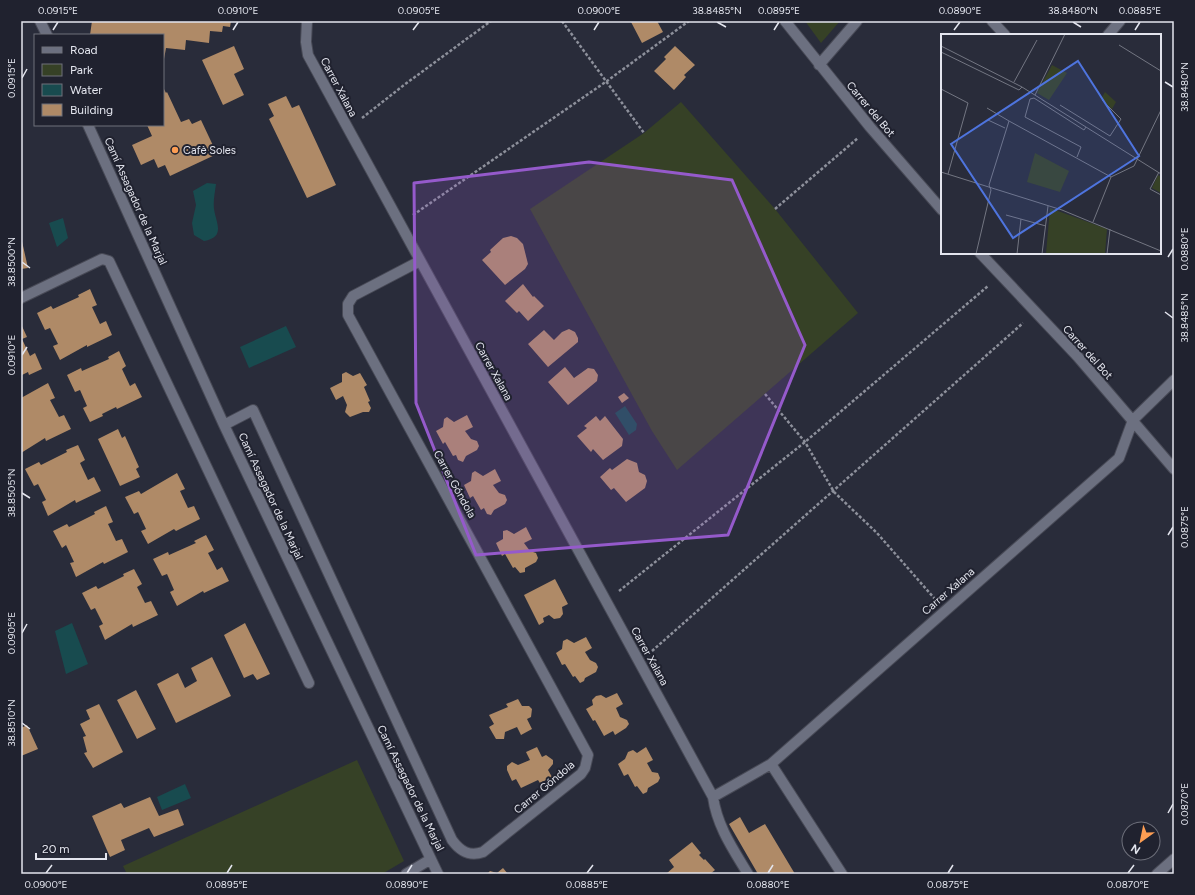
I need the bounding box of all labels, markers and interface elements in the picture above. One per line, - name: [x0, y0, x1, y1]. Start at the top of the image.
- text: 0.0915°E: [38, 4, 78, 17]
- text: 0.0910°E: [218, 4, 258, 17]
- text: 0.0905°E: [398, 4, 440, 17]
- text: 0.0900°E: [578, 4, 621, 17]
- text: 38.8485°N: [692, 4, 742, 17]
- text: 0.0895°E: [758, 4, 800, 17]
- text: 0.0890°E: [939, 4, 981, 17]
- text: 38.8480°N: [1048, 4, 1098, 17]
- text: 0.0885°E: [1119, 4, 1161, 17]
- legend: [34, 34, 164, 126]
- inset map: [941, 34, 1161, 254]
- text: Road: [70, 43, 98, 57]
- street label: Carrer Xalana: [317, 55, 360, 119]
- text: 0.0915°E: [5, 58, 18, 98]
- text: 38.8480°N: [1178, 62, 1191, 112]
- text: Park: [70, 63, 93, 77]
- street label: Carrer del Bot: [844, 79, 898, 140]
- text: Water: [70, 83, 102, 97]
- text: Building: [70, 103, 113, 117]
- street label: Camí Assagador de la Marjal: [101, 135, 170, 267]
- place label: Cafè Soles: [183, 144, 236, 157]
- marker: Cafè Soles: [170, 145, 180, 155]
- text: 0.0880°E: [1178, 227, 1191, 271]
- text: 38.8500°N: [5, 237, 18, 287]
- text: 38.8485°N: [1178, 293, 1191, 343]
- street label: Carrer del Bot: [1060, 323, 1115, 382]
- text: 0.0910°E: [5, 335, 18, 375]
- street label: Carrer Xalana: [472, 340, 515, 403]
- street label: Camí Assagador de la Marjal: [235, 431, 306, 562]
- street label: Carrer Góndola: [431, 448, 478, 520]
- text: 38.8505°N: [5, 468, 18, 518]
- text: 0.0875°E: [1178, 506, 1191, 548]
- street label: Carrer Xalana: [919, 565, 977, 618]
- text: 0.0905°E: [5, 612, 18, 654]
- street label: Carrer Xalana: [628, 625, 671, 688]
- text: 38.8510°N: [5, 699, 18, 747]
- street label: Camí Assagador de la Marjal: [374, 723, 447, 853]
- street label: Carrer Góndola: [511, 758, 577, 817]
- text: 0.0870°E: [1178, 783, 1191, 825]
- north arrow: [1121, 821, 1161, 861]
- scale bar: [36, 835, 106, 861]
- text: N: [1129, 841, 1143, 857]
- text: 20 m: [42, 842, 70, 856]
- text: 0.0900°E: [25, 878, 68, 891]
- text: 0.0895°E: [206, 878, 248, 891]
- text: 0.0890°E: [386, 878, 428, 891]
- text: 0.0885°E: [566, 878, 608, 891]
- text: 0.0880°E: [746, 878, 790, 891]
- text: 0.0875°E: [927, 878, 969, 891]
- text: 0.0870°E: [1107, 878, 1149, 891]

